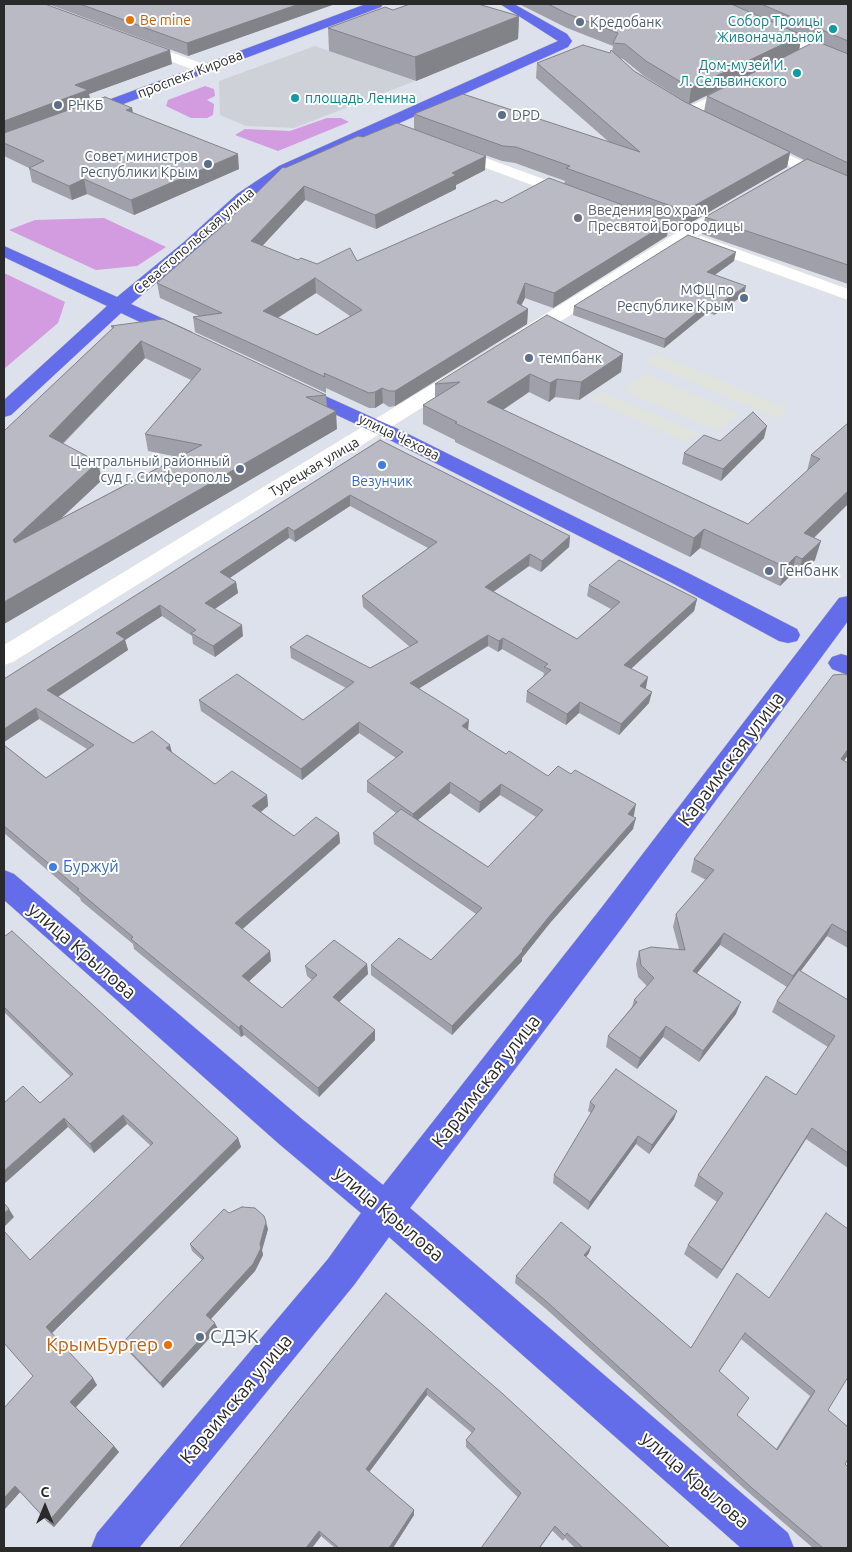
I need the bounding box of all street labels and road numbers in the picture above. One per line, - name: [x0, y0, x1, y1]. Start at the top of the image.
- street label: проспект Кирова: [135, 46, 245, 102]
- street label: Севастопольская улица: [130, 184, 258, 298]
- street label: улица Чехова: [356, 410, 442, 464]
- street label: Турецкая улица: [266, 434, 362, 500]
- street label: Караимская улица: [673, 687, 789, 831]
- street label: улица Крылова: [23, 898, 141, 1004]
- street label: Караимская улица: [427, 1010, 545, 1152]
- street label: улица Крылова: [330, 1162, 448, 1266]
- street label: Караимская улица: [175, 1330, 297, 1468]
- street label: улица Крылова: [636, 1427, 754, 1533]

